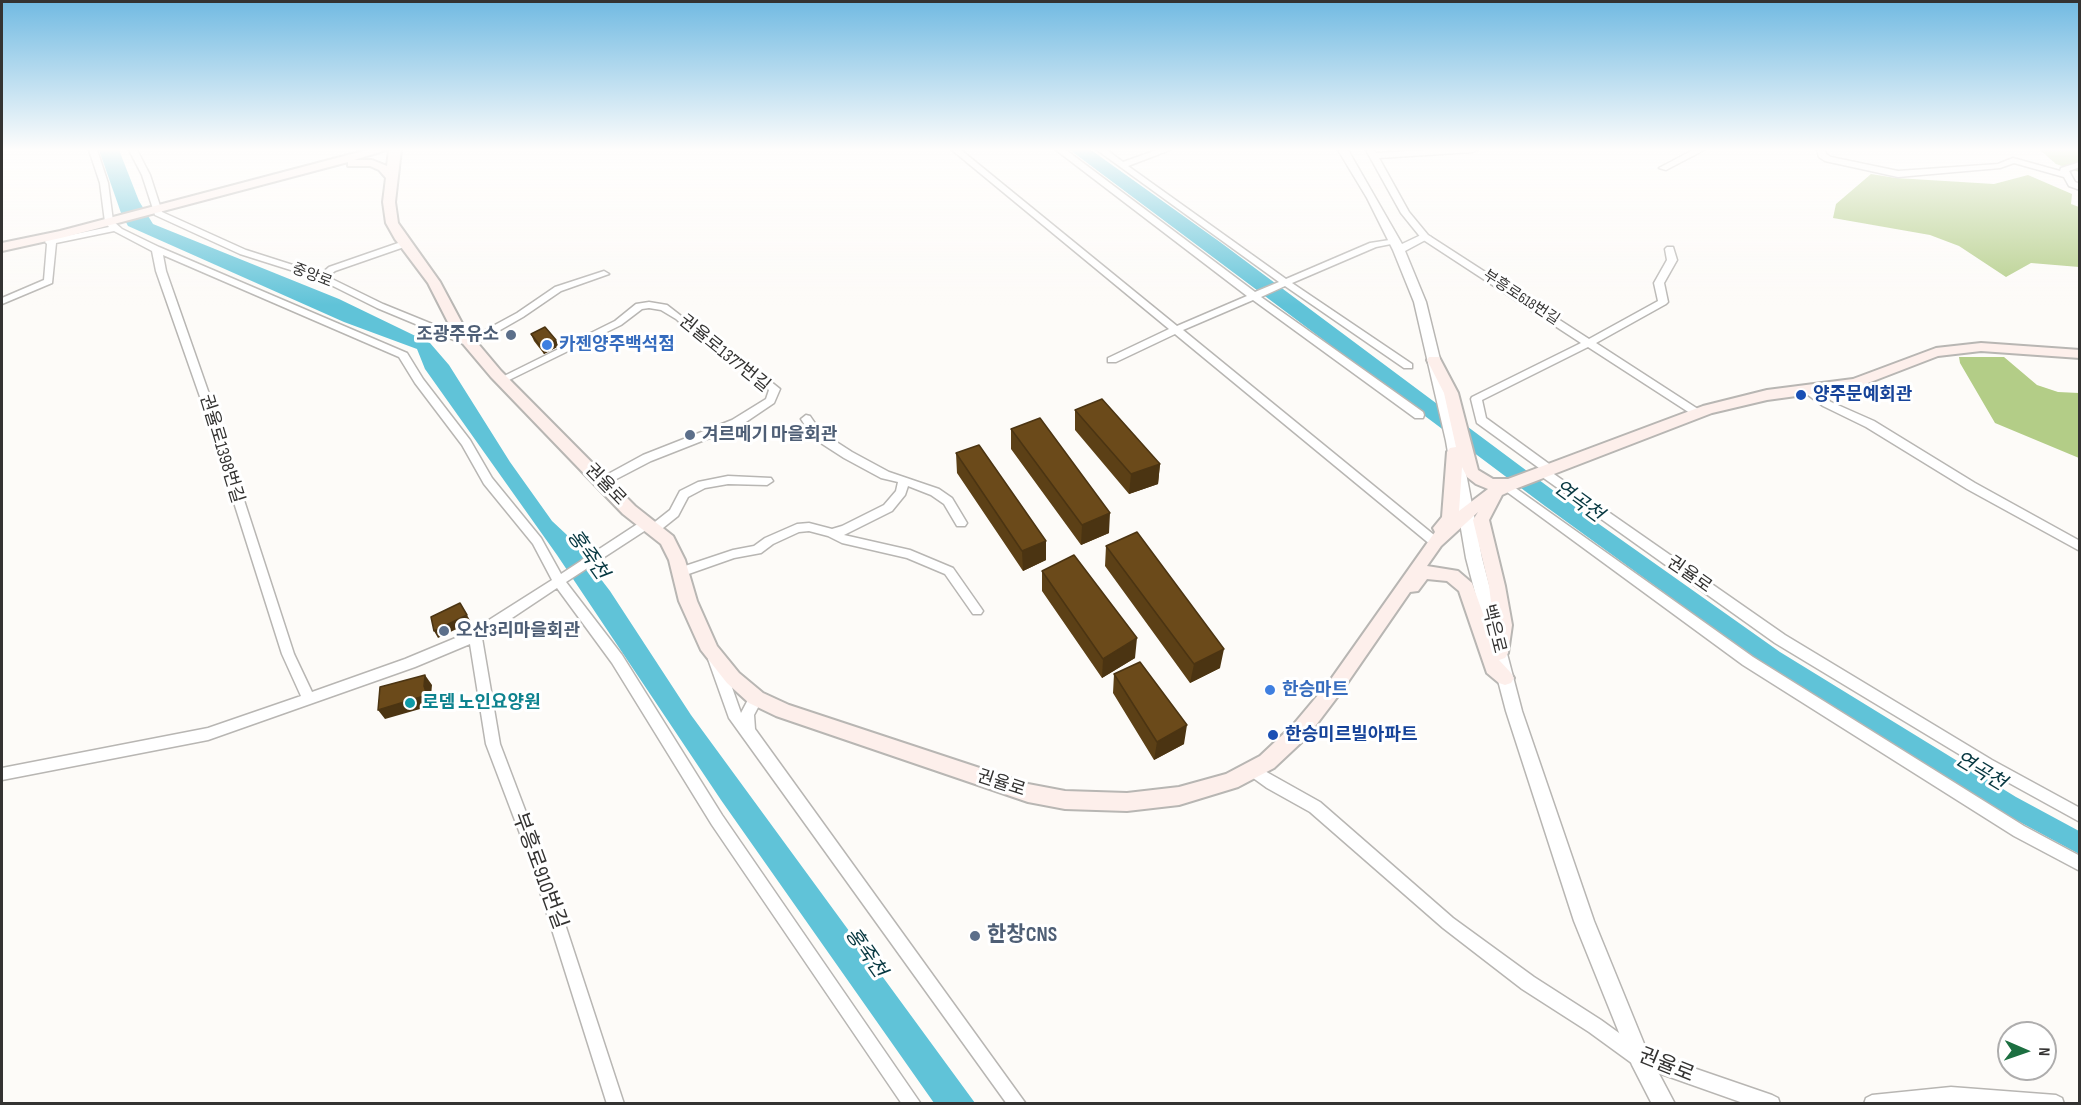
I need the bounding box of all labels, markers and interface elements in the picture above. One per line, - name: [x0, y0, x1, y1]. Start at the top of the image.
- street label: 중앙로: [289, 260, 335, 292]
- street label: 부흥로618번길: [1479, 267, 1563, 329]
- street label: 권율로1377번길: [674, 311, 774, 397]
- place label: 조광주유소: [416, 324, 499, 346]
- marker: 조광주유소: [504, 328, 518, 342]
- place label: 카젠양주백석점: [559, 334, 675, 356]
- marker: 카젠양주백석점: [540, 338, 554, 352]
- place label: 양주문예회관: [1813, 384, 1912, 406]
- marker: 양주문예회관: [1794, 388, 1808, 402]
- street label: 권율로1398번길: [194, 392, 248, 506]
- place label: 겨르메기 마을회관: [702, 424, 837, 446]
- marker: 겨르메기 마을회관: [683, 428, 697, 442]
- street label: 권율로: [580, 460, 630, 510]
- water label: 연곡천: [1549, 476, 1607, 528]
- water label: 홍죽천: [561, 526, 613, 584]
- street label: 권율로: [1662, 552, 1716, 598]
- street label: 백은로: [1477, 602, 1509, 656]
- place label: 오산3리마을회관: [456, 620, 580, 642]
- marker: 오산3리마을회관: [437, 624, 451, 638]
- place label: 한승마트: [1282, 679, 1348, 701]
- marker: 한승마트: [1263, 683, 1277, 697]
- place label: 로뎀 노인요양원: [422, 692, 541, 714]
- marker: 로뎀 노인요양원: [403, 696, 417, 710]
- place label: 한승미르빌아파트: [1285, 724, 1417, 746]
- marker: 한승미르빌아파트: [1266, 728, 1280, 742]
- water label: 연곡천: [1950, 747, 2010, 797]
- street label: 권율로: [974, 766, 1028, 802]
- street label: 부흥로910번길: [506, 809, 572, 933]
- place label: 한창CNS: [987, 923, 1057, 949]
- water label: 홍죽천: [839, 924, 891, 982]
- marker: 한창CNS: [968, 929, 982, 943]
- north arrow: [1997, 1021, 2057, 1081]
- street label: 권율로: [1634, 1043, 1698, 1089]
- text: N: [2034, 1047, 2053, 1056]

